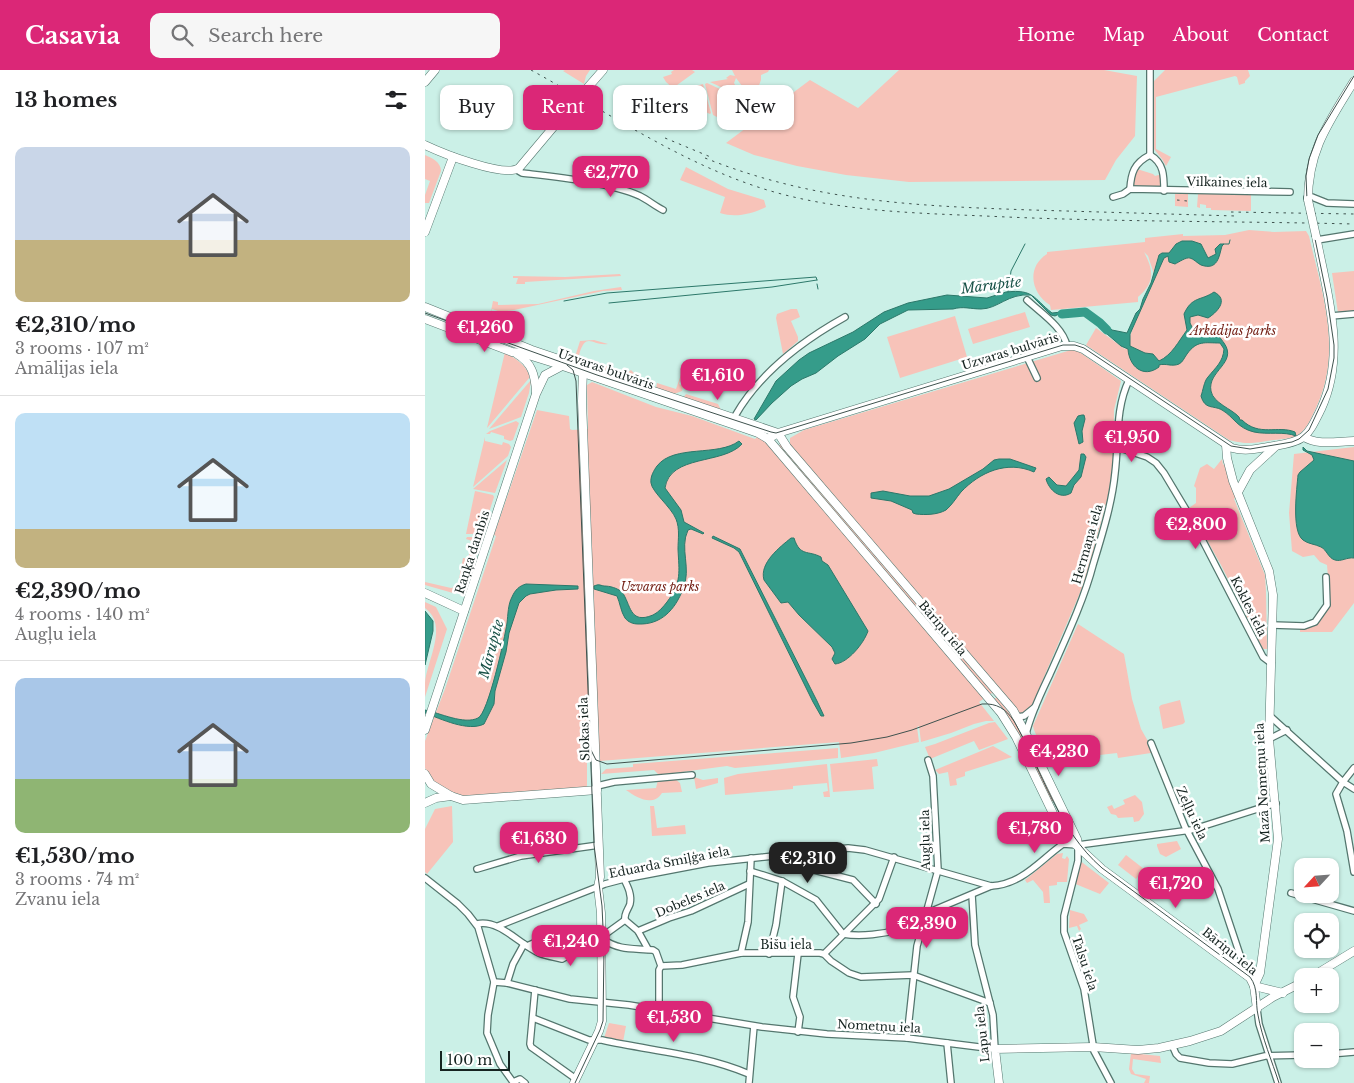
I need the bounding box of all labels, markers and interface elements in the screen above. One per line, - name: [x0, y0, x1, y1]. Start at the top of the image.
- search box: [150, 13, 500, 58]
- text: Casavia: [25, 21, 120, 50]
- icon: search: [168, 21, 196, 49]
- text: Search here: [208, 24, 323, 47]
- text: Home: [1017, 24, 1075, 46]
- text: Map: [1103, 24, 1145, 46]
- text: About: [1173, 24, 1229, 46]
- text: Contact: [1257, 24, 1329, 46]
- chip: Buy: [440, 85, 513, 130]
- chip: Rent: [523, 85, 603, 130]
- chip: Filters: [613, 85, 707, 130]
- chip: New: [717, 85, 794, 130]
- icon: filters: [382, 86, 410, 114]
- text: 13 homes: [15, 87, 117, 113]
- pin: €2,770: [570, 156, 652, 198]
- text: €2,770: [583, 162, 639, 182]
- street label: Vilkaines iela: [1185, 174, 1268, 190]
- icon: home: [168, 180, 258, 270]
- water label: Mārupīte: [959, 272, 1023, 298]
- pin: €1,260: [444, 310, 526, 353]
- text: €2,310/mo: [15, 312, 136, 338]
- text: €1,260: [457, 317, 513, 337]
- park label: Arkādijas parks: [1188, 323, 1276, 338]
- street label: Uzvaras bulvāris: [960, 329, 1060, 373]
- text: 3 rooms · 107 m²: [15, 338, 149, 358]
- street label: Uzvaras bulvāris: [556, 346, 656, 392]
- text: Amālijas iela: [15, 358, 118, 378]
- pin: €1,610: [677, 358, 759, 401]
- text: €1,610: [692, 365, 745, 385]
- pin: €1,950: [1091, 420, 1173, 463]
- text: €1,950: [1104, 427, 1160, 447]
- icon: home: [168, 445, 258, 535]
- street label: Hermaņa iela: [1068, 502, 1107, 586]
- street label: Raņķa dambis: [451, 508, 493, 596]
- pin: €2,800: [1155, 508, 1237, 550]
- text: €2,800: [1165, 514, 1227, 534]
- street label: Kokles iela: [1227, 573, 1271, 639]
- text: €2,390/mo: [15, 578, 141, 604]
- park label: Uzvaras parks: [621, 579, 700, 594]
- street label: Bāriņu iela: [915, 598, 970, 659]
- text: 4 rooms · 140 m²: [15, 604, 150, 624]
- water label: Mārupīte: [474, 617, 508, 682]
- text: Augļu iela: [15, 624, 97, 644]
- street label: Slokas iela: [575, 696, 593, 761]
- icon: home: [168, 710, 258, 800]
- street label: Mazā Nometņu iela: [1251, 722, 1274, 843]
- pin: €4,230: [1018, 734, 1100, 777]
- text: €4,230: [1029, 741, 1089, 761]
- street label: Zeļļu iela: [1172, 784, 1211, 843]
- street label: Augļu iela: [917, 809, 934, 872]
- pin: €1,780: [994, 812, 1076, 854]
- text: €1,780: [1008, 818, 1062, 838]
- pin: €1,630: [498, 822, 580, 864]
- text: €1,630: [511, 828, 567, 848]
- pin: €2,310: [767, 842, 849, 884]
- text: €1,530/mo: [15, 843, 135, 869]
- street label: Eduarda Smiļģa iela: [607, 843, 731, 882]
- text: €2,310: [780, 848, 836, 868]
- north arrow: [1294, 858, 1339, 902]
- map controls: [1294, 858, 1339, 1068]
- pin: €1,720: [1135, 866, 1217, 909]
- text: 3 rooms · 74 m²: [15, 869, 139, 889]
- text: €1,720: [1149, 873, 1203, 893]
- street label: Dobeles iela: [653, 877, 727, 920]
- text: Zvanu iela: [15, 889, 100, 909]
- pin: €2,390: [886, 906, 968, 949]
- text: €2,390: [897, 913, 957, 933]
- button: locate: [1294, 913, 1339, 958]
- pin: €1,240: [530, 924, 612, 967]
- street label: Bāriņu iela: [1199, 924, 1261, 979]
- text: €1,240: [543, 931, 599, 951]
- street label: Talsu iela: [1069, 933, 1101, 993]
- street label: Bišu iela: [760, 937, 812, 952]
- button: +: [1294, 968, 1339, 1013]
- pin: €1,530: [633, 1000, 715, 1043]
- street label: Lapu iela: [972, 1005, 992, 1063]
- text: €1,530: [646, 1007, 702, 1027]
- street label: Nometņu iela: [837, 1016, 922, 1037]
- button: −: [1294, 1023, 1339, 1068]
- scale bar: [440, 1048, 510, 1071]
- text: 100 m: [447, 1051, 492, 1069]

